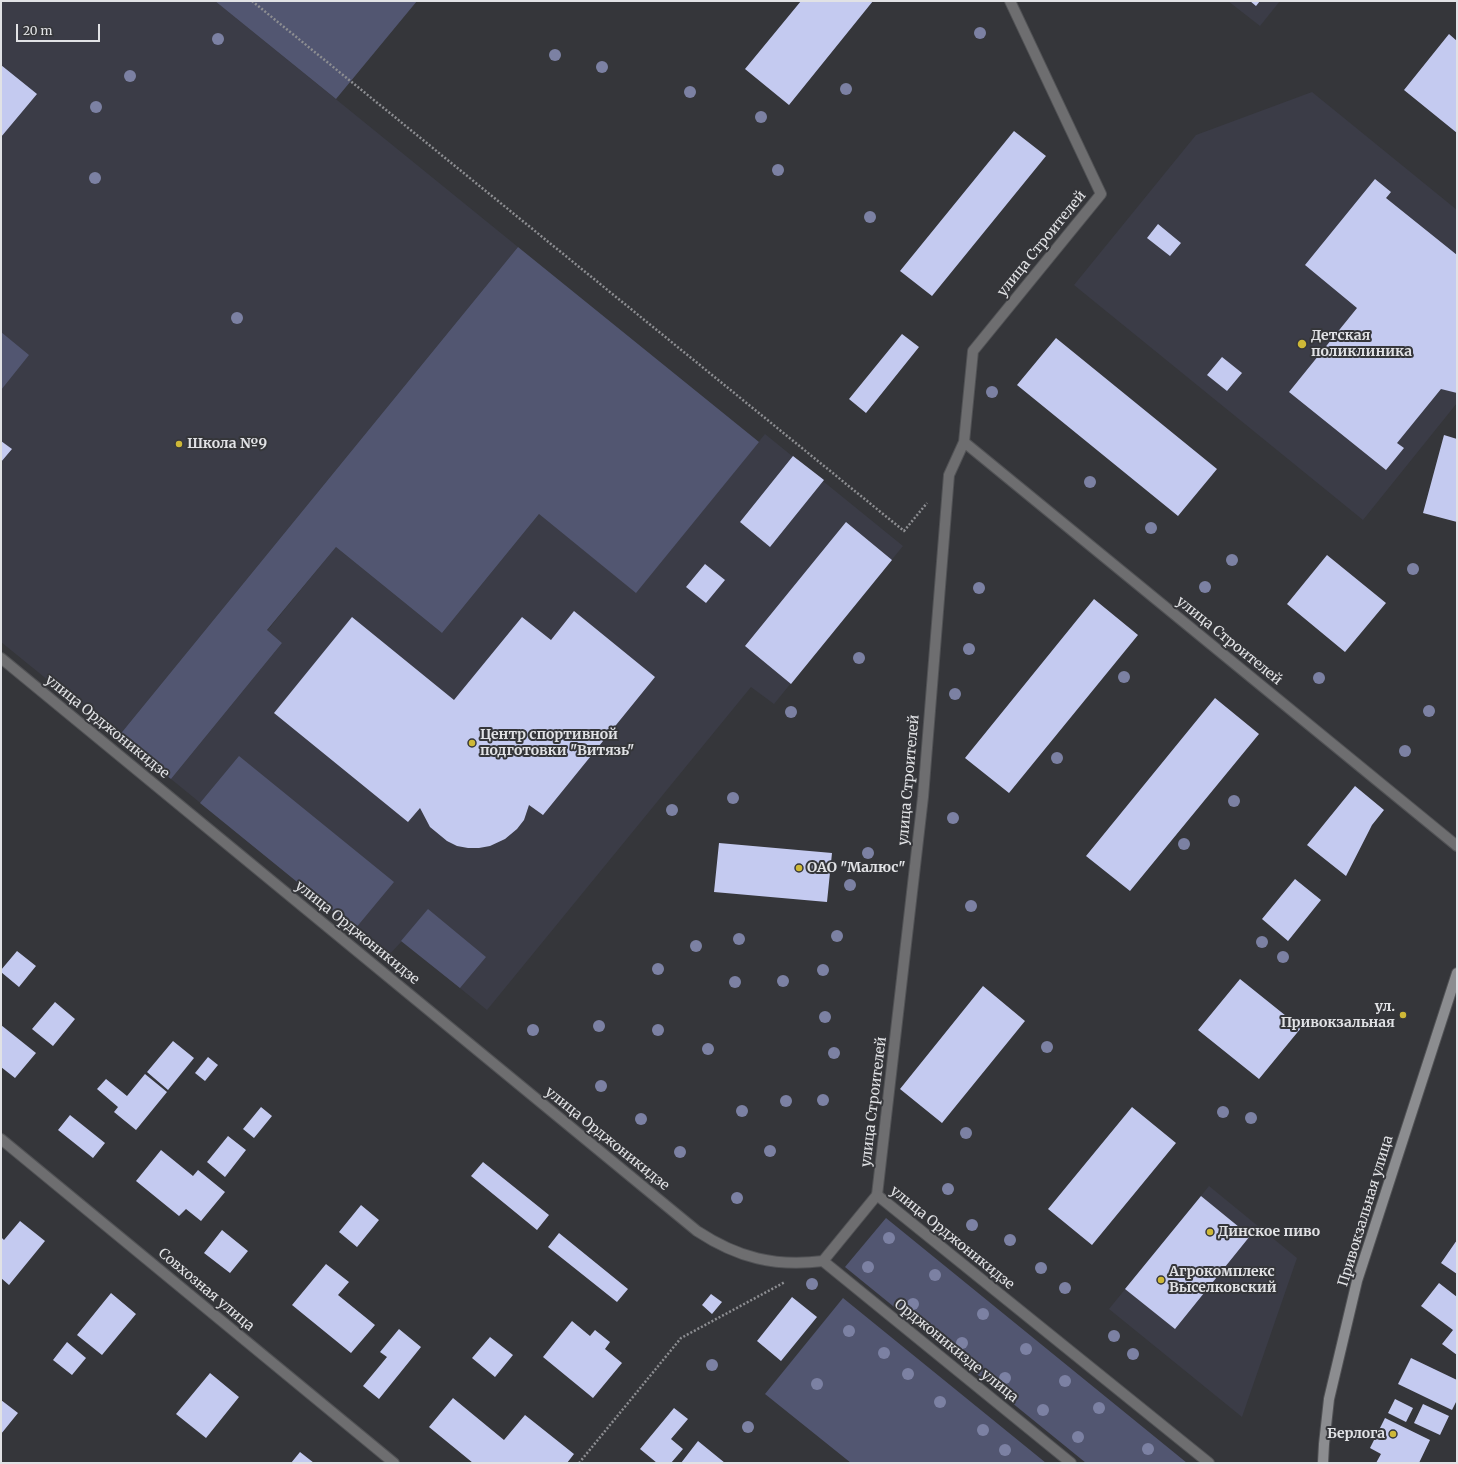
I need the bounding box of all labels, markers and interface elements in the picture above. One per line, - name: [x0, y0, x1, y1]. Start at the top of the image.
- scale bar: [18, 16, 102, 42]
- text: 20 m: [23, 23, 52, 38]
- street label: улица Строителей: [994, 188, 1090, 300]
- place label: Детская поликлиника: [1311, 328, 1412, 360]
- marker: Детская поликлиника: [1296, 338, 1308, 350]
- place label: Школа №9: [187, 436, 267, 452]
- marker: Школа №9: [174, 439, 184, 449]
- street label: улица Строителей: [1173, 593, 1285, 689]
- street label: улица Орджоникидзе: [42, 672, 172, 782]
- street label: улица Строителей: [895, 714, 923, 846]
- place label: Центр спортивной подготовки "Витязь": [480, 727, 634, 760]
- marker: Центр спортивной подготовки "Витязь": [467, 738, 477, 748]
- place label: ОАО "Малюс": [807, 860, 906, 876]
- marker: ОАО "Малюс": [794, 863, 804, 873]
- street label: улица Орджоникидзе: [292, 878, 422, 988]
- place label: ул. Привокзальная: [1281, 999, 1395, 1032]
- marker: ул. Привокзальная: [1398, 1010, 1408, 1020]
- street label: улица Строителей: [858, 1036, 890, 1168]
- street label: улица Орджоникидзе: [542, 1084, 672, 1194]
- street label: Привокзальная улица: [1335, 1133, 1397, 1289]
- street label: улица Орджоникидзе: [887, 1183, 1017, 1293]
- place label: Динское пиво: [1218, 1224, 1320, 1240]
- marker: Динское пиво: [1205, 1227, 1215, 1237]
- street label: Совхозная улица: [155, 1245, 257, 1335]
- place label: Агрокомплекс Выселковский: [1169, 1264, 1277, 1296]
- marker: Агрокомплекс Выселковский: [1156, 1275, 1166, 1285]
- street label: Орджоникизде улица: [891, 1296, 1021, 1406]
- place label: Берлога: [1327, 1426, 1385, 1442]
- marker: Берлога: [1388, 1429, 1398, 1439]

